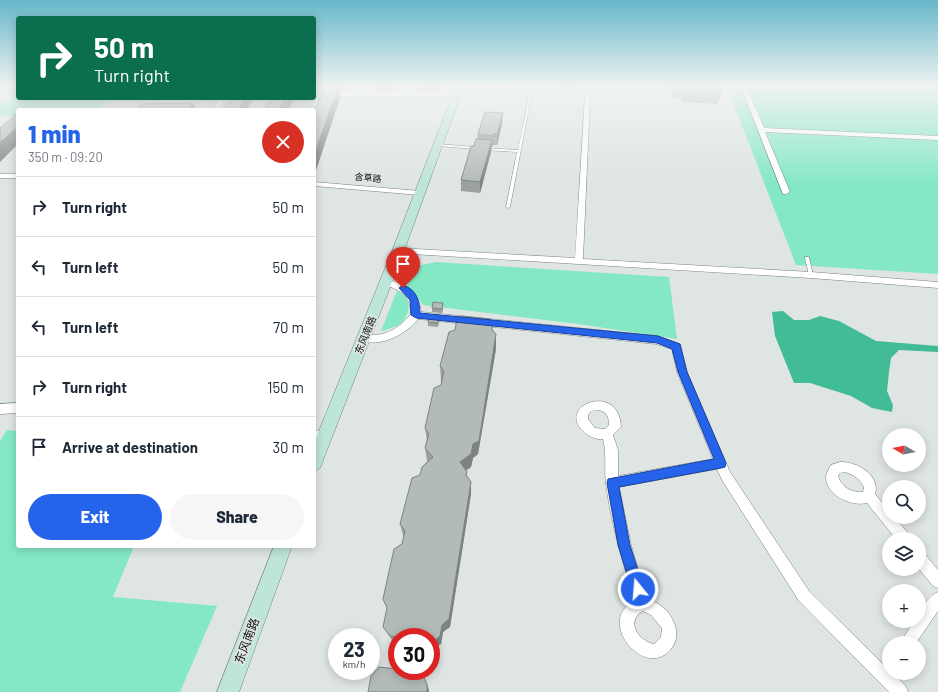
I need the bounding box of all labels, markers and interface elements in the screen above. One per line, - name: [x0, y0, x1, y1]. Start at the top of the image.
- text: 50 m: [94, 30, 154, 64]
- icon: right: [28, 32, 80, 84]
- text: Turn right: [94, 64, 170, 86]
- text: 1 min: [28, 119, 81, 148]
- button: close: [262, 121, 304, 163]
- text: 350 m · 09:20: [28, 149, 103, 165]
- street label: 含草路: [354, 171, 382, 184]
- icon: right: [28, 196, 50, 218]
- text: Turn right: [62, 198, 127, 216]
- text: 50 m: [272, 198, 304, 216]
- pin: [386, 247, 420, 288]
- icon: arrive: [392, 253, 414, 275]
- icon: left: [28, 256, 50, 278]
- text: Turn left: [62, 258, 118, 276]
- text: 50 m: [272, 258, 304, 276]
- street label: 东风南路: [352, 314, 378, 356]
- icon: left: [28, 316, 50, 338]
- text: Turn left: [62, 318, 118, 336]
- text: 70 m: [273, 318, 304, 336]
- icon: right: [28, 376, 50, 398]
- text: Turn right: [62, 378, 127, 396]
- text: 150 m: [267, 378, 304, 396]
- north arrow: [882, 428, 926, 472]
- map controls: [882, 428, 926, 680]
- icon: arrive: [28, 436, 50, 458]
- text: Arrive at destination: [62, 438, 198, 456]
- text: 30 m: [272, 438, 304, 456]
- button: search: [882, 480, 926, 524]
- button: Exit: [28, 494, 162, 540]
- button: Share: [170, 494, 304, 540]
- button: layers: [882, 532, 926, 576]
- position arrow: [617, 568, 659, 610]
- button: +: [882, 584, 926, 628]
- street label: 东风南路: [231, 616, 261, 666]
- speed limit sign: 30: [388, 628, 440, 680]
- button: −: [882, 636, 926, 680]
- text: 23: [343, 637, 365, 661]
- text: km/h: [343, 658, 365, 670]

